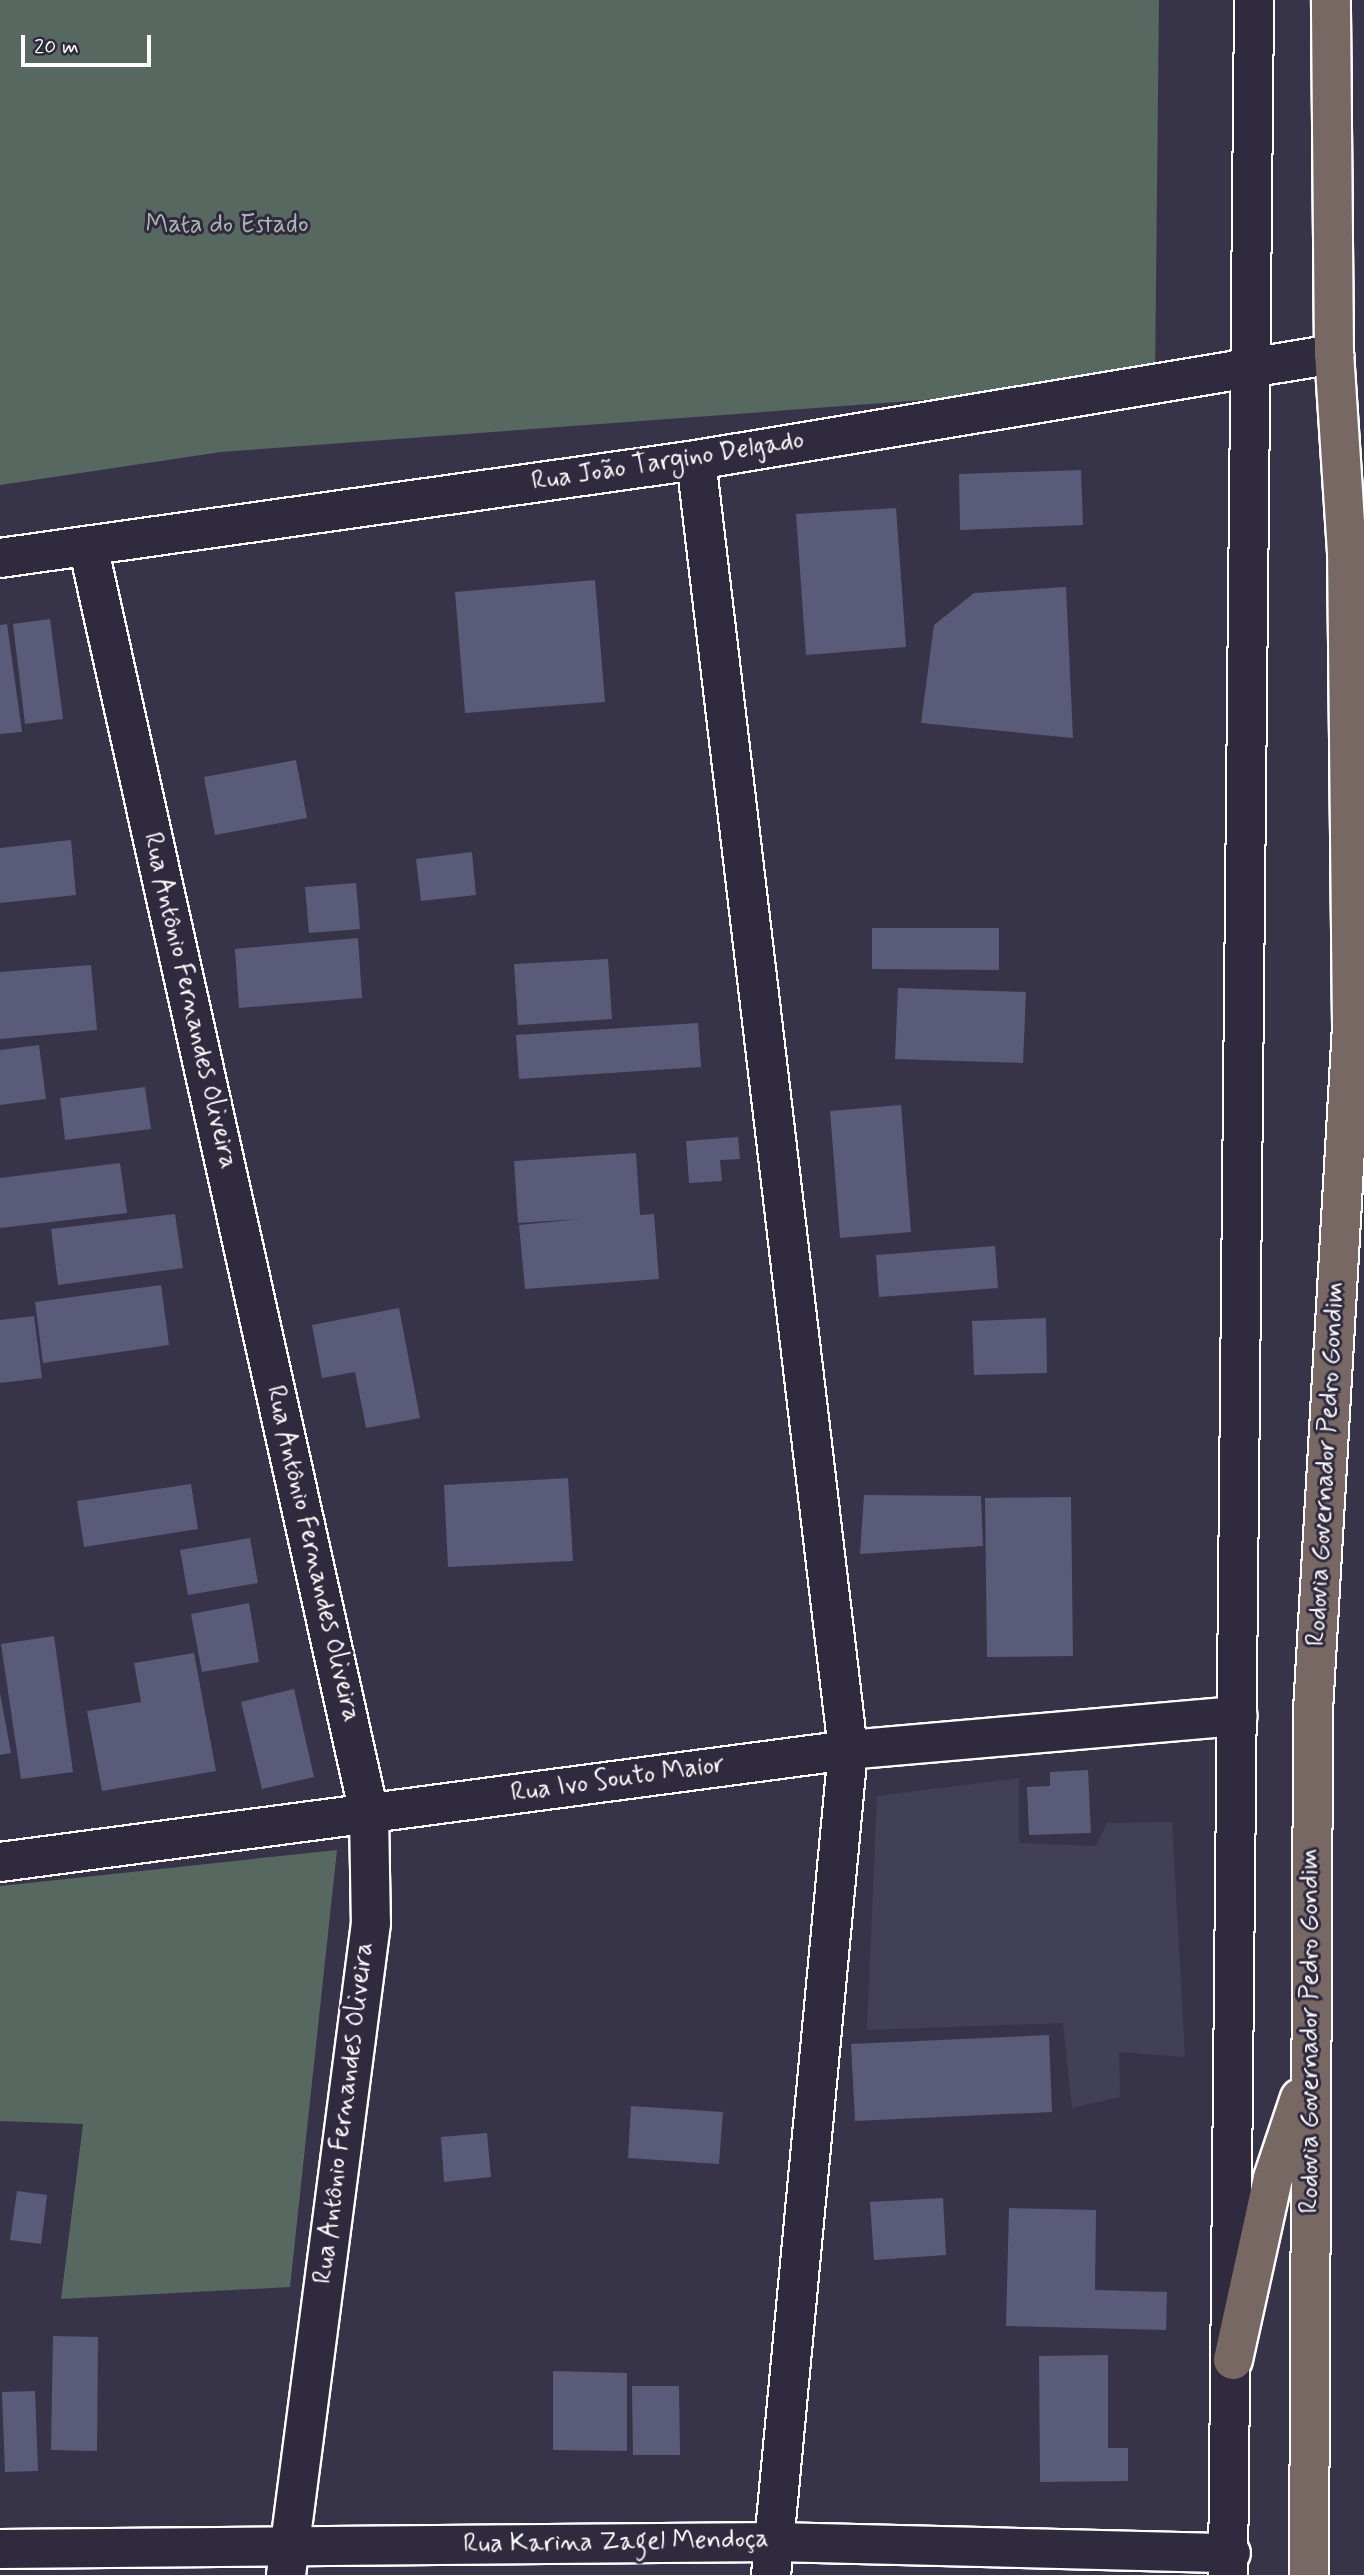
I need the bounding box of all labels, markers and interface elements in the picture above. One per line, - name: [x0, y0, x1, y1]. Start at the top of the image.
- scale bar: [24, 21, 154, 65]
- text: 20 m: [34, 33, 79, 61]
- park label: Mata do Estado: [146, 210, 308, 242]
- street label: Rua João Targino Delgado: [532, 425, 804, 499]
- street label: Rua Antônio Fernandes Oliveira: [135, 829, 243, 1173]
- street label: Rodovia Governador Pedro Gondim: [1302, 1281, 1352, 1647]
- street label: Rua Antônio Fernandes Oliveira: [258, 1382, 366, 1726]
- street label: Rua Ivo Souto Maior: [510, 1750, 726, 1810]
- street label: Rodovia Governador Pedro Gondim: [1295, 1849, 1327, 2213]
- street label: Rua Antônio Fernandes Oliveira: [308, 1940, 382, 2286]
- street label: Rua Karina Zagel Mendoça: [463, 2525, 769, 2561]

